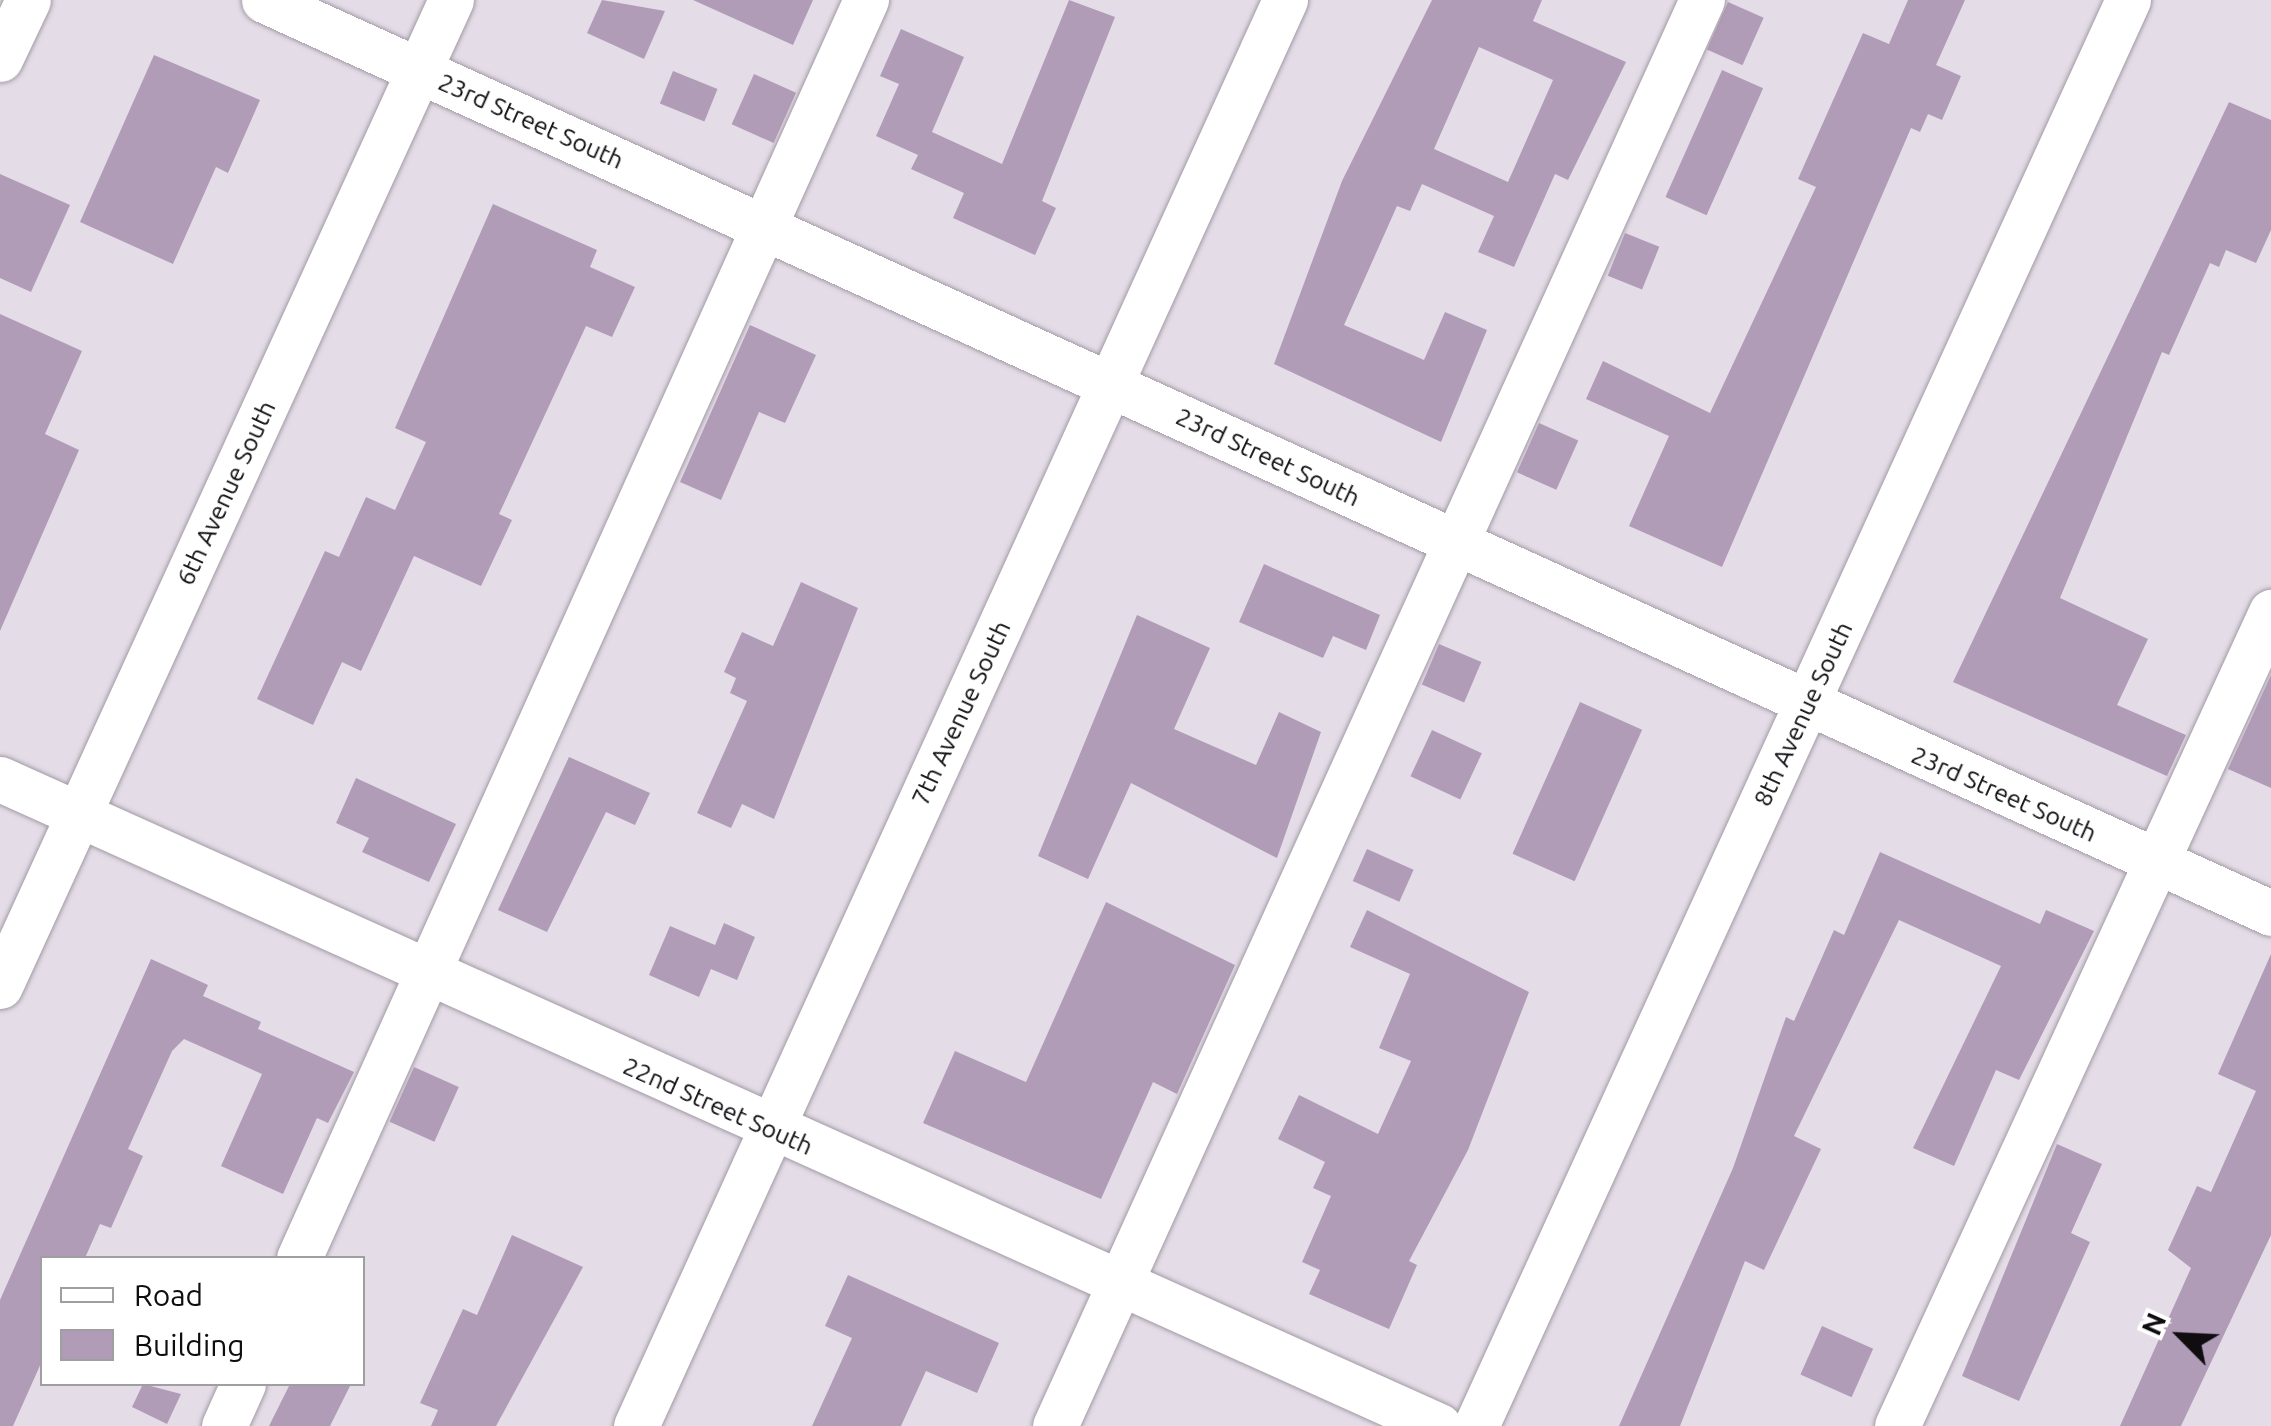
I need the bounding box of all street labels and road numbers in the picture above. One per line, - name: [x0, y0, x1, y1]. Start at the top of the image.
- street label: 23rd Street South: [434, 67, 628, 175]
- street label: 6th Avenue South: [170, 396, 282, 590]
- street label: 23rd Street South: [1171, 401, 1365, 513]
- street label: 7th Avenue South: [905, 616, 1017, 810]
- street label: 8th Avenue South: [1747, 617, 1859, 811]
- street label: 23rd Street South: [1907, 740, 2101, 848]
- street label: 22nd Street South: [619, 1051, 817, 1161]

